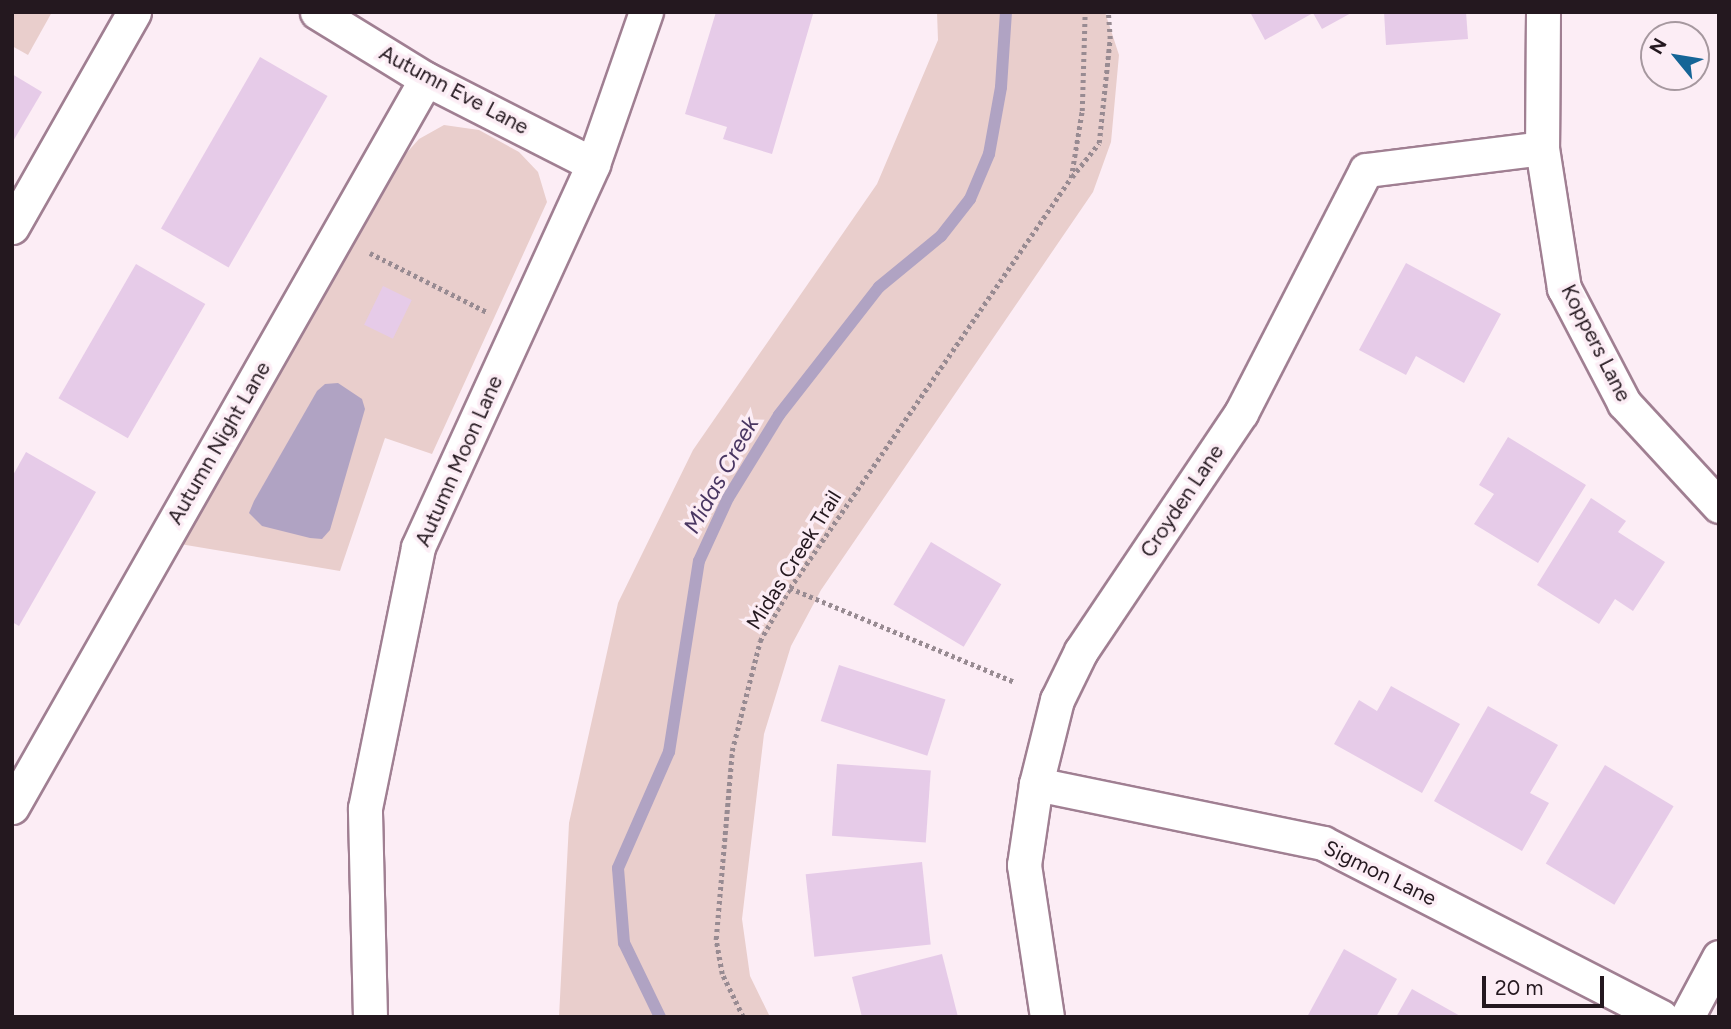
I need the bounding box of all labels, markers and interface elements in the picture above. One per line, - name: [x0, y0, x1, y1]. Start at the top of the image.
- north arrow: [1640, 21, 1710, 91]
- text: N: [1644, 34, 1672, 58]
- street label: Autumn Eve Lane: [375, 40, 533, 140]
- street label: Koppers Lane: [1556, 280, 1636, 406]
- street label: Autumn Night Lane: [162, 357, 276, 529]
- street label: Autumn Moon Lane: [410, 372, 508, 550]
- water label: Midas Creek: [678, 412, 764, 538]
- street label: Croyden Lane: [1135, 440, 1229, 562]
- street label: Midas Creek Trail: [741, 486, 847, 634]
- street label: Sigmon Lane: [1320, 835, 1440, 911]
- scale bar: [1486, 962, 1608, 1006]
- text: 20 m: [1495, 975, 1543, 1000]

